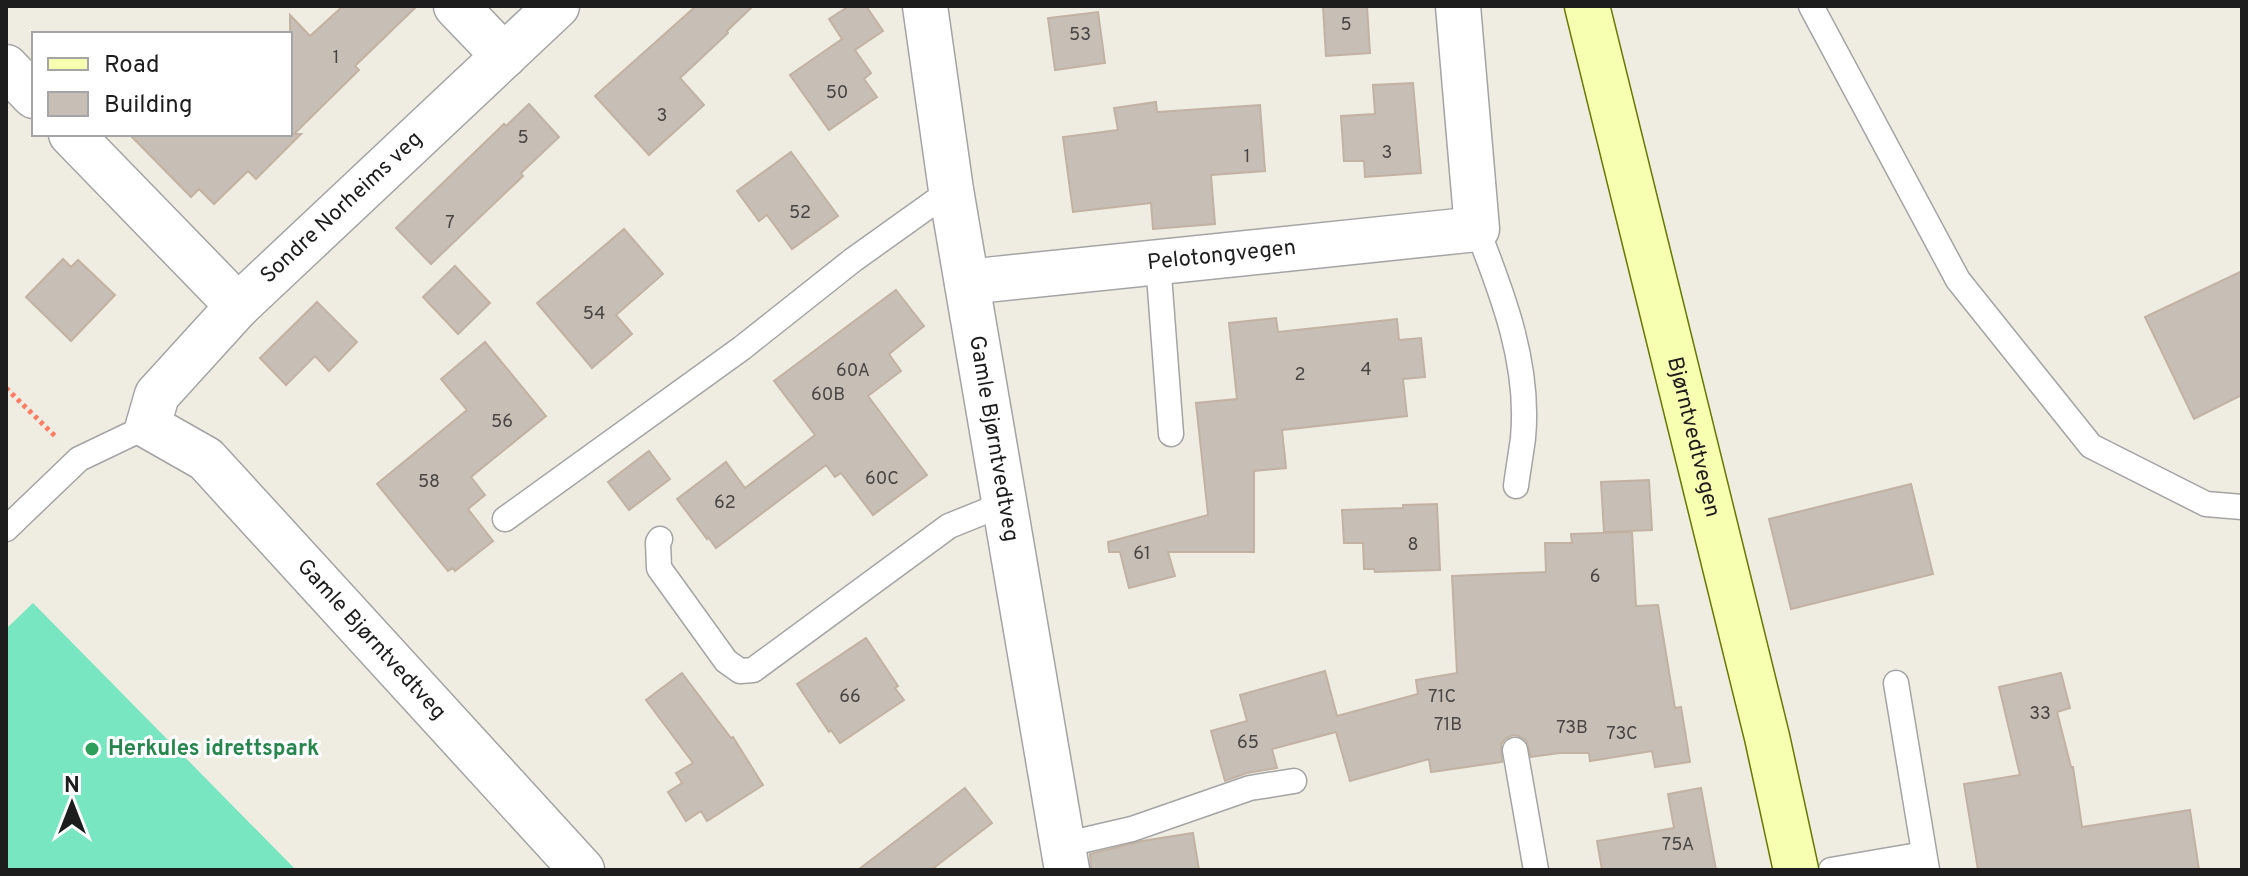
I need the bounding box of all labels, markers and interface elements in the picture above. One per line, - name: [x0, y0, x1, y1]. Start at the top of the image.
- house number: 5: [1340, 14, 1352, 37]
- house number: 53: [1069, 24, 1091, 47]
- legend: [32, 32, 292, 136]
- house number: 1: [333, 47, 339, 70]
- text: Road: [104, 51, 160, 81]
- house number: 50: [826, 82, 848, 105]
- text: Building: [104, 91, 193, 121]
- house number: 3: [657, 105, 667, 128]
- street label: Sondre Norheims veg: [256, 126, 428, 290]
- house number: 5: [517, 127, 529, 150]
- house number: 3: [1382, 142, 1392, 165]
- house number: 1: [1244, 146, 1250, 169]
- house number: 52: [789, 202, 811, 225]
- house number: 7: [445, 212, 455, 235]
- street label: Pelotongvegen: [1146, 234, 1297, 277]
- house number: 54: [583, 303, 605, 326]
- street label: Gamle Bjørntvedtveg: [963, 334, 1024, 544]
- street label: Bjørntvedtvegen: [1660, 354, 1726, 520]
- house number: 4: [1360, 359, 1372, 382]
- house number: 60A: [836, 360, 870, 383]
- house number: 2: [1294, 364, 1306, 387]
- house number: 60B: [811, 384, 845, 407]
- house number: 56: [491, 411, 513, 434]
- house number: 60C: [865, 468, 899, 491]
- house number: 58: [418, 471, 440, 494]
- house number: 62: [714, 492, 736, 515]
- house number: 8: [1408, 534, 1419, 557]
- house number: 61: [1133, 543, 1151, 566]
- street label: Gamle Bjørntvedtveg: [291, 554, 452, 726]
- house number: 6: [1590, 566, 1600, 589]
- house number: 66: [839, 686, 861, 709]
- house number: 71C: [1428, 686, 1456, 709]
- house number: 33: [2029, 703, 2051, 726]
- house number: 71B: [1434, 714, 1462, 737]
- house number: 73B: [1556, 717, 1588, 740]
- house number: 73C: [1606, 723, 1638, 746]
- house number: 65: [1237, 732, 1259, 755]
- place label: Herkules idrettspark: [108, 736, 319, 763]
- marker: Herkules idrettspark: [83, 740, 101, 758]
- north arrow: [32, 764, 112, 844]
- text: N: [64, 773, 80, 800]
- house number: 75A: [1662, 834, 1694, 857]

